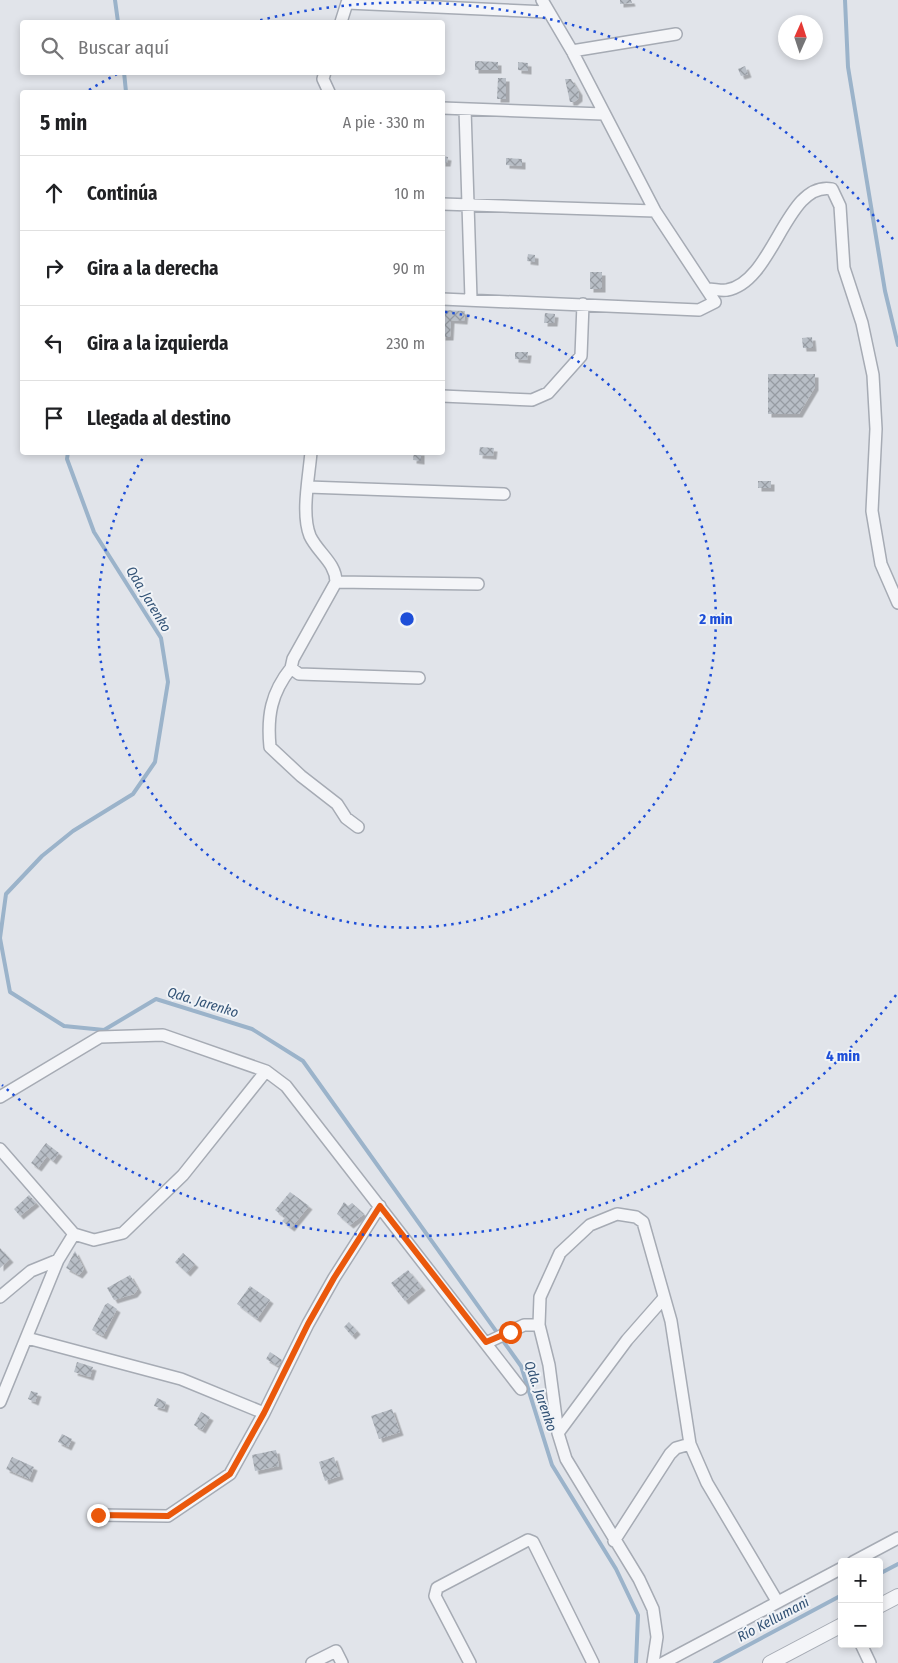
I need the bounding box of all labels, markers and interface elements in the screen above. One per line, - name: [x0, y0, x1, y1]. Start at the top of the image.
- north arrow: [778, 15, 823, 60]
- search box: [20, 20, 445, 75]
- icon: search: [38, 34, 66, 62]
- text: Buscar aquí: [78, 36, 169, 59]
- text: 5 min: [40, 110, 87, 136]
- text: A pie · 330 m: [343, 113, 425, 132]
- icon: ahead: [40, 179, 68, 207]
- text: Continúa: [87, 182, 158, 205]
- text: 10 m: [394, 184, 425, 203]
- icon: right: [40, 254, 68, 282]
- text: Gira a la derecha: [87, 257, 219, 280]
- text: 90 m: [393, 259, 425, 278]
- icon: left: [40, 329, 68, 357]
- text: Gira a la izquierda: [87, 332, 229, 355]
- text: 230 m: [386, 334, 425, 353]
- icon: arrive: [40, 404, 68, 432]
- text: Llegada al destino: [87, 407, 231, 430]
- water label: Qda. Jarenko: [122, 563, 175, 635]
- centre of rings: [398, 610, 416, 628]
- text: 2 min: [698, 610, 733, 628]
- water label: Qda. Jarenko: [165, 984, 240, 1021]
- text: 4 min: [826, 1047, 860, 1065]
- route start: [499, 1321, 522, 1344]
- water label: Qda. Jarenko: [521, 1359, 561, 1434]
- route end: [87, 1504, 110, 1527]
- map controls: [838, 1558, 883, 1648]
- button: +: [838, 1558, 883, 1603]
- water label: Río Kellumani: [734, 1593, 812, 1645]
- button: −: [838, 1603, 883, 1648]

